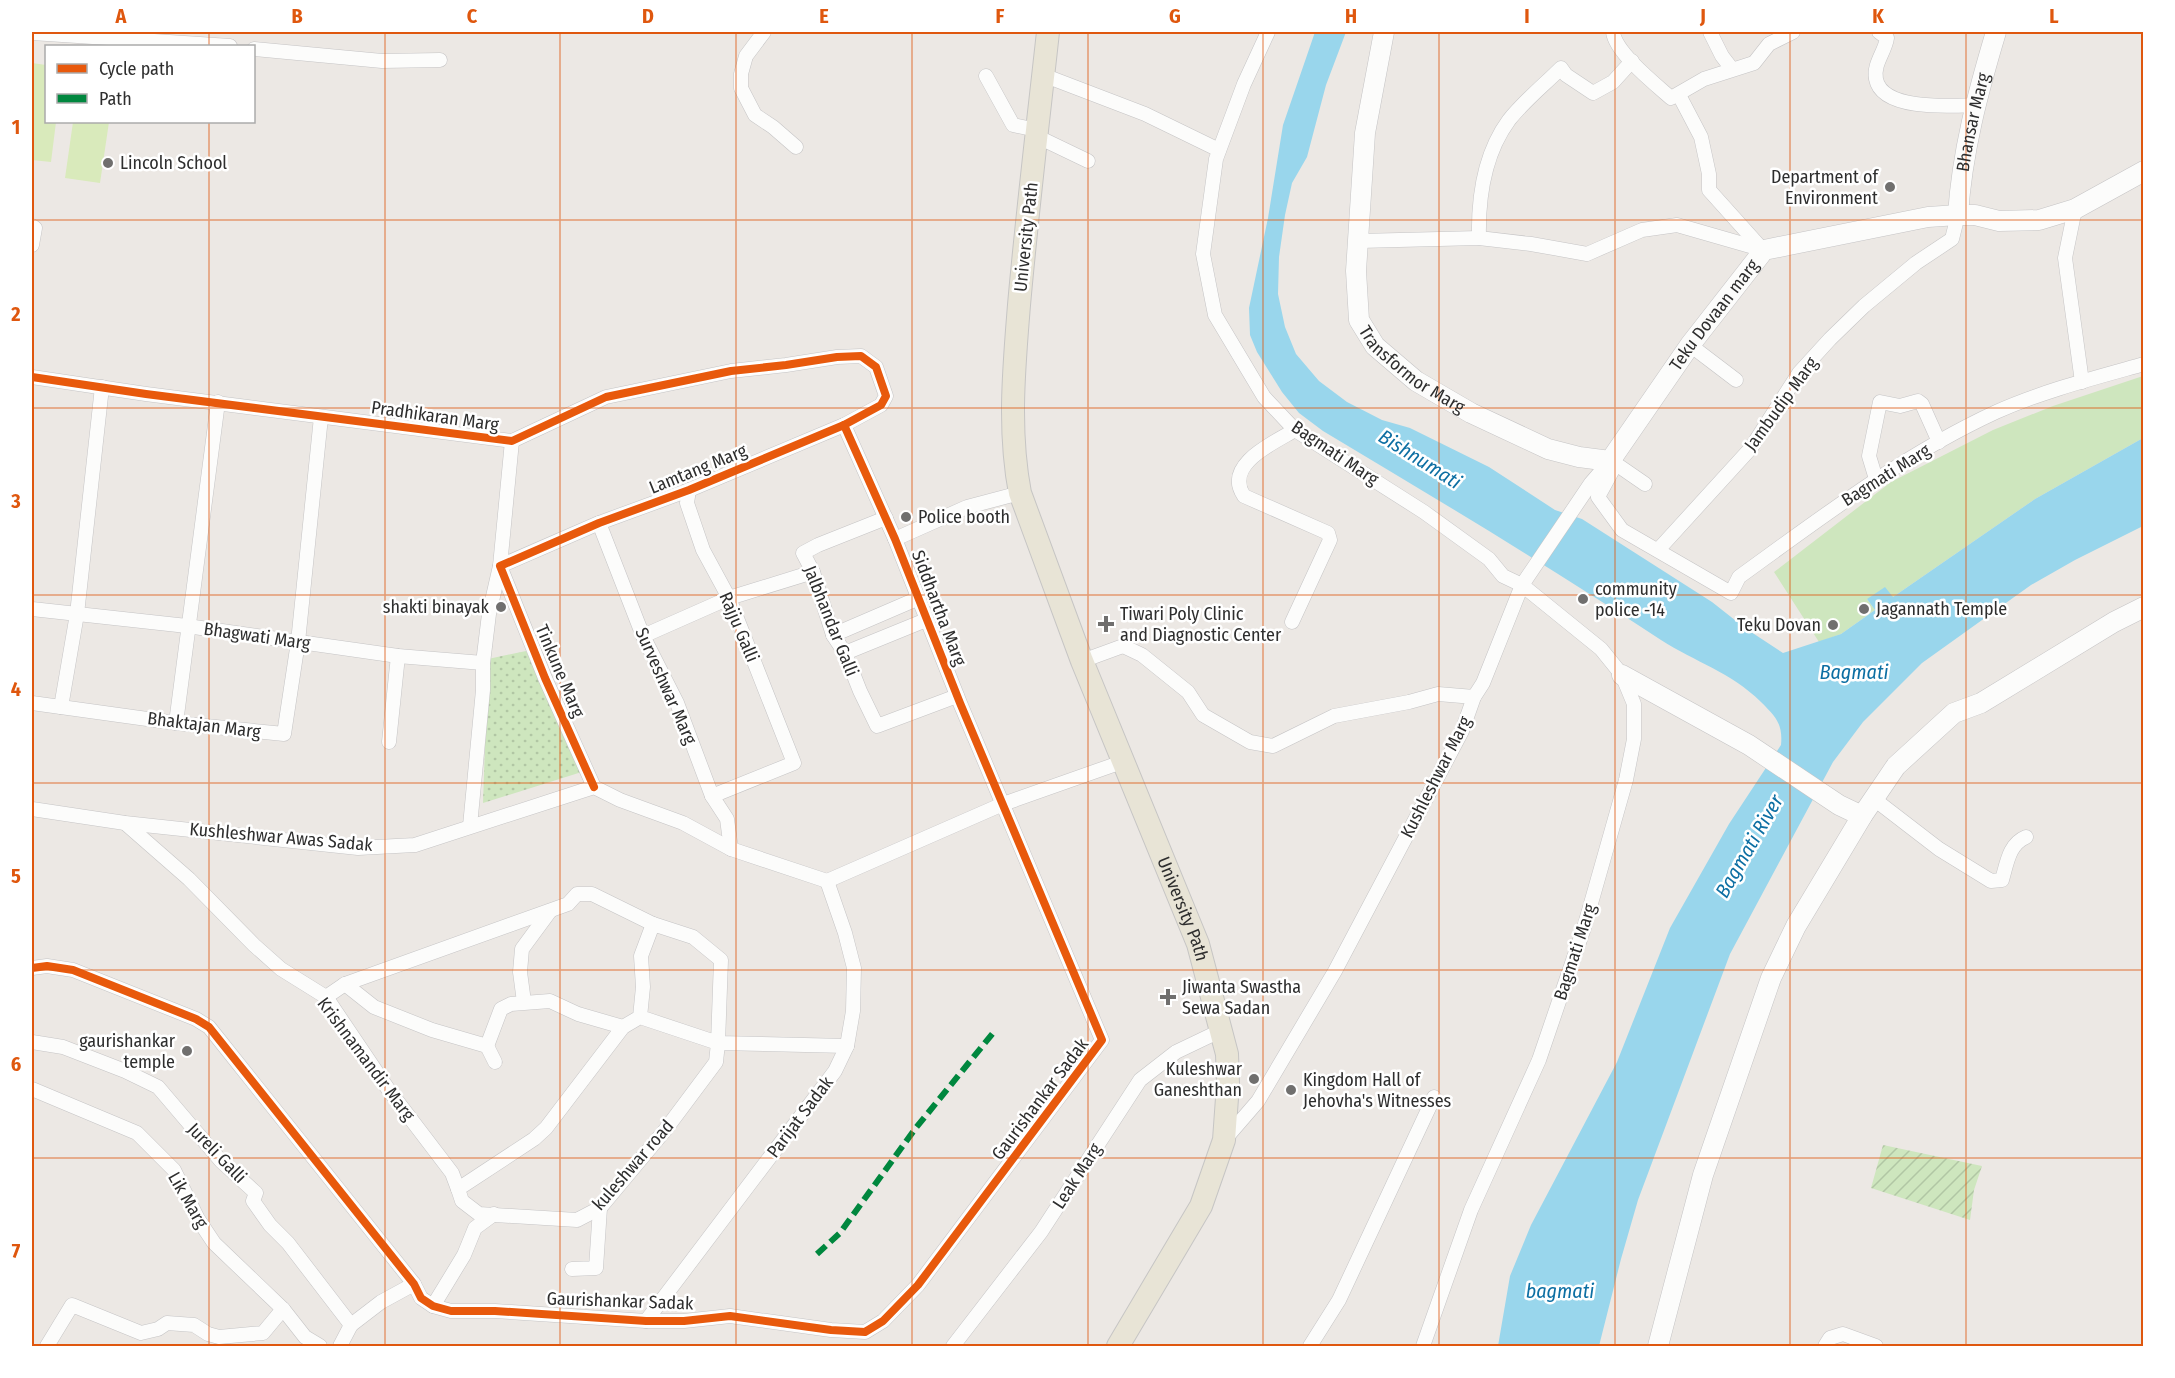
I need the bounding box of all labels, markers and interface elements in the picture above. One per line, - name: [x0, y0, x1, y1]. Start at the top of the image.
- text: A: [115, 4, 128, 28]
- text: B: [291, 4, 303, 28]
- text: C: [467, 4, 478, 28]
- text: D: [642, 4, 654, 28]
- text: E: [819, 4, 829, 28]
- text: F: [996, 4, 1005, 28]
- text: G: [1169, 4, 1181, 28]
- text: H: [1345, 4, 1357, 28]
- text: I: [1524, 4, 1530, 28]
- text: J: [1699, 4, 1706, 28]
- text: K: [1872, 4, 1884, 28]
- text: L: [2049, 4, 2059, 28]
- legend: [45, 45, 255, 123]
- text: Cycle path: [99, 58, 174, 80]
- street label: Bhansar Marg: [1952, 70, 1995, 173]
- text: Path: [99, 88, 132, 110]
- text: 1: [12, 115, 20, 139]
- place label: Lincoln School: [120, 152, 227, 174]
- marker: Lincoln School: [101, 156, 115, 170]
- place label: Department of Environment: [1771, 166, 1879, 209]
- marker: Department of Environment: [1883, 180, 1897, 194]
- street label: University Path: [1009, 181, 1043, 293]
- street label: Teku Dovaan marg: [1665, 254, 1764, 375]
- text: 2: [10, 302, 21, 326]
- street label: Transformor Marg: [1354, 322, 1469, 418]
- street label: Jambudip Marg: [1740, 352, 1823, 455]
- street label: Pradhikaran Marg: [370, 396, 501, 436]
- street label: Bagmati Marg: [1287, 416, 1383, 490]
- water label: Bishnumati: [1374, 424, 1466, 494]
- street label: Lamtang Marg: [646, 439, 751, 499]
- street label: Bagmati Marg: [1838, 439, 1935, 511]
- text: 3: [10, 489, 21, 513]
- place label: Police booth: [918, 506, 1010, 528]
- marker: Police booth: [899, 510, 913, 524]
- street label: Siddhartha Marg: [907, 547, 971, 669]
- street label: Jalbhandar Galli: [799, 562, 863, 680]
- place label: community police -14: [1595, 578, 1677, 621]
- street label: Rajju Galli: [714, 589, 764, 665]
- marker: community police -14: [1576, 592, 1590, 606]
- place label: shakti binayak: [383, 596, 490, 618]
- place label: Jagannath Temple: [1876, 598, 2007, 620]
- marker: shakti binayak: [494, 600, 508, 614]
- marker: Jagannath Temple: [1857, 602, 1871, 616]
- place label: Tiwari Poly Clinic and Diagnostic Center: [1120, 603, 1282, 646]
- place label: Teku Dovan: [1737, 614, 1821, 636]
- marker: Tiwari Poly Clinic and Diagnostic Center: [1097, 615, 1115, 633]
- street label: Bhagwati Marg: [202, 618, 312, 654]
- marker: Teku Dovan: [1826, 618, 1840, 632]
- street label: Tinkune Marg: [531, 621, 590, 721]
- street label: Surveshwar Marg: [630, 624, 702, 748]
- water label: Bagmati: [1819, 660, 1889, 684]
- text: 4: [11, 677, 21, 701]
- street label: Bhaktajan Marg: [146, 707, 263, 743]
- street label: Kushleshwar Marg: [1396, 712, 1476, 842]
- water label: Bagmati River: [1710, 789, 1789, 902]
- street label: Kushleshwar Awas Sadak: [188, 818, 374, 856]
- street label: University Path: [1152, 853, 1213, 963]
- text: 5: [11, 864, 21, 888]
- street label: Bagmati Marg: [1549, 900, 1601, 1003]
- place label: Jiwanta Swastha Sewa Sadan: [1182, 976, 1301, 1019]
- marker: Jiwanta Swastha Sewa Sadan: [1159, 988, 1177, 1006]
- street label: Krishnamandir Marg: [312, 993, 420, 1125]
- place label: gaurishankar temple: [79, 1030, 176, 1073]
- street label: Gaurishankar Sadak: [987, 1033, 1093, 1164]
- marker: gaurishankar temple: [180, 1044, 194, 1058]
- text: 6: [11, 1052, 21, 1076]
- place label: Kuleshwar Ganeshthan: [1154, 1058, 1243, 1101]
- place label: Kingdom Hall of Jehovha's Witnesses: [1303, 1069, 1452, 1112]
- street label: Parijat Sadak: [762, 1071, 838, 1162]
- marker: Kuleshwar Ganeshthan: [1247, 1072, 1261, 1086]
- marker: Kingdom Hall of Jehovha's Witnesses: [1284, 1083, 1298, 1097]
- street label: kuleshwar road: [588, 1115, 678, 1215]
- street label: Jureli Galli: [183, 1118, 251, 1188]
- street label: Leak Marg: [1048, 1139, 1107, 1213]
- street label: Lik Marg: [163, 1168, 213, 1232]
- text: 7: [12, 1239, 21, 1263]
- water label: bagmati: [1526, 1279, 1594, 1303]
- street label: Gaurishankar Sadak: [546, 1287, 694, 1315]

